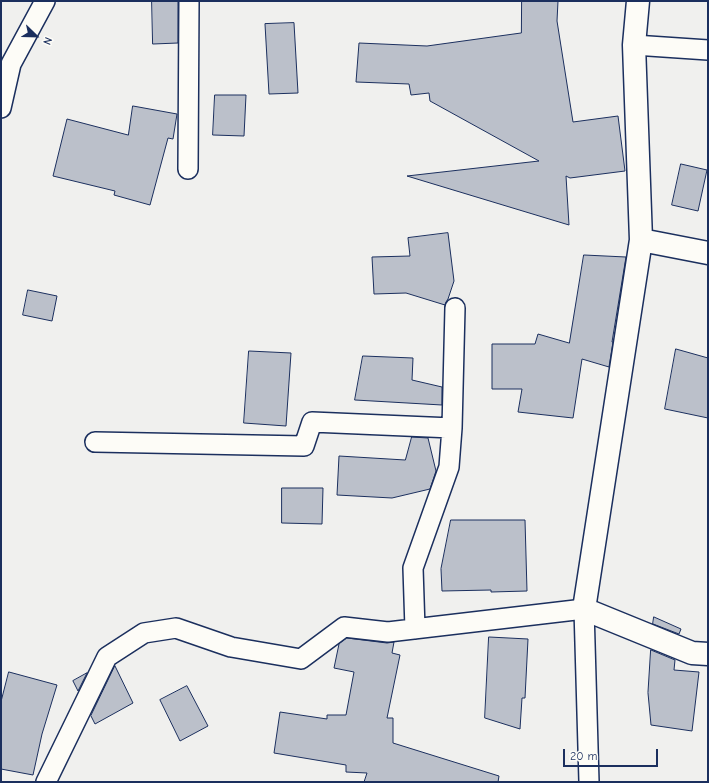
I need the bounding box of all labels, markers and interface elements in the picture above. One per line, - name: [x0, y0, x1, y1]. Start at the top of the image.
- north arrow: [16, 16, 56, 56]
- text: N: [40, 35, 55, 47]
- scale bar: [565, 741, 660, 767]
- text: 20 m: [570, 749, 598, 763]

